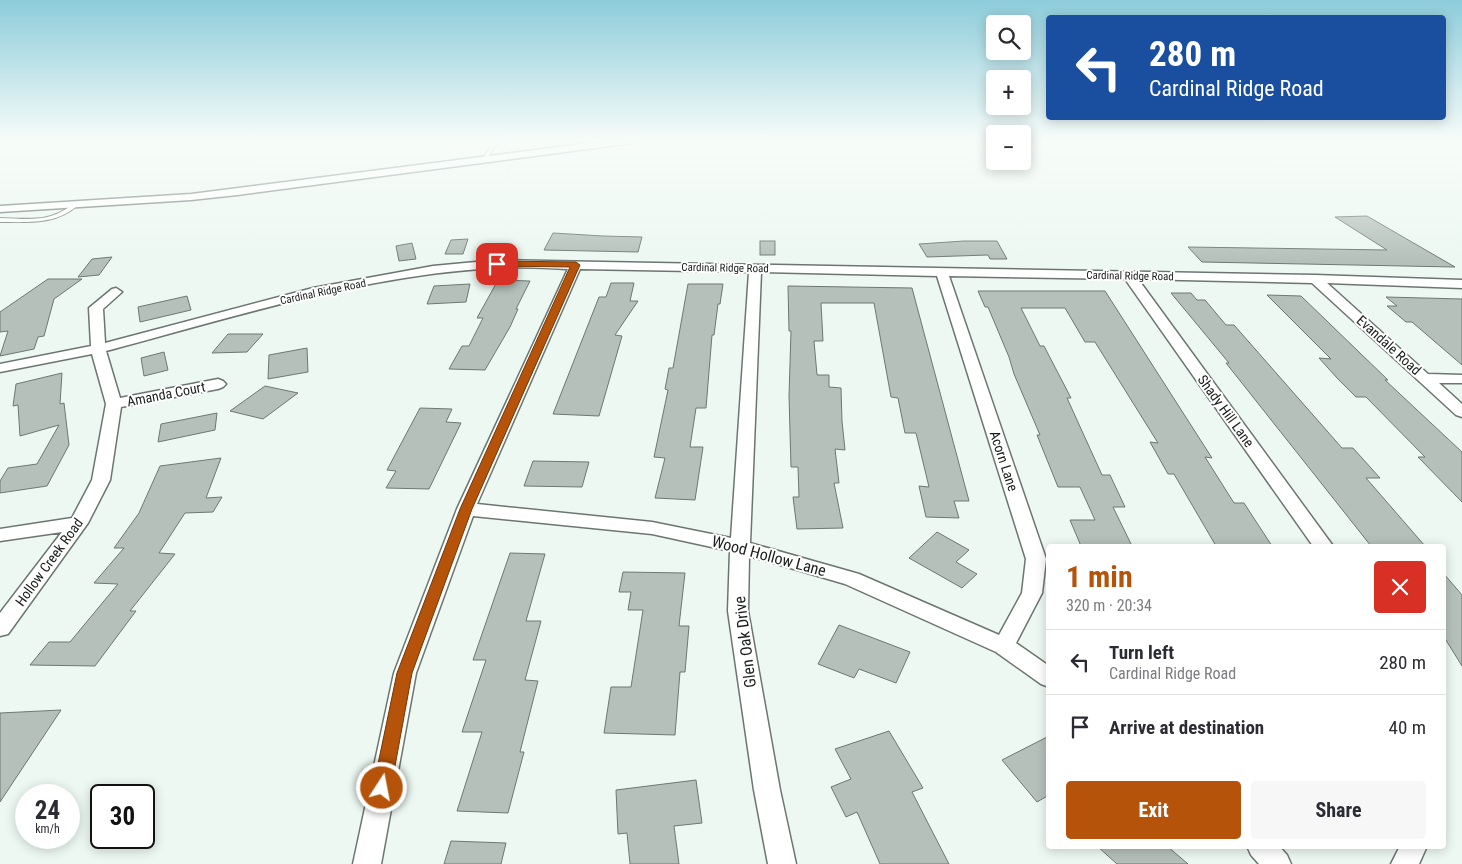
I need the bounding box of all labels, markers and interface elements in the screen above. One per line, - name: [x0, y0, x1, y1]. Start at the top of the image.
- map controls: [986, 15, 1031, 170]
- button: search: [986, 15, 1031, 60]
- text: 280 m: [1149, 34, 1236, 75]
- icon: left: [1066, 35, 1131, 100]
- button: +: [986, 70, 1031, 115]
- text: Cardinal Ridge Road: [1149, 76, 1324, 101]
- button: −: [986, 125, 1031, 170]
- pin: [476, 243, 518, 285]
- icon: arrive: [483, 250, 511, 278]
- street label: Cardinal Ridge Road: [681, 261, 769, 275]
- street label: Cardinal Ridge Road: [1086, 269, 1174, 283]
- street label: Cardinal Ridge Road: [279, 277, 367, 307]
- street label: Evandale Road: [1354, 312, 1424, 378]
- street label: Shady Hill Lane: [1195, 372, 1258, 450]
- street label: Amanda Court: [125, 379, 207, 409]
- street label: Acorn Lane: [987, 429, 1021, 494]
- street label: Hollow Creek Road: [12, 515, 86, 609]
- street label: Wood Hollow Lane: [710, 532, 828, 580]
- text: 1 min: [1066, 559, 1133, 594]
- button: close: [1374, 561, 1426, 613]
- street label: Glen Oak Drive: [730, 595, 760, 689]
- text: 320 m · 20:34: [1066, 596, 1152, 615]
- text: Turn left: [1109, 641, 1174, 664]
- icon: left: [1066, 648, 1094, 676]
- text: 280 m: [1379, 651, 1426, 674]
- text: Cardinal Ridge Road: [1109, 664, 1236, 683]
- icon: arrive: [1066, 713, 1094, 741]
- text: Arrive at destination: [1109, 716, 1264, 739]
- text: 40 m: [1389, 716, 1426, 739]
- position arrow: [355, 761, 407, 813]
- button: Exit: [1066, 781, 1241, 839]
- button: Share: [1251, 781, 1426, 839]
- speed limit sign: 30: [90, 784, 155, 849]
- text: 24: [35, 796, 60, 825]
- text: km/h: [35, 822, 60, 836]

